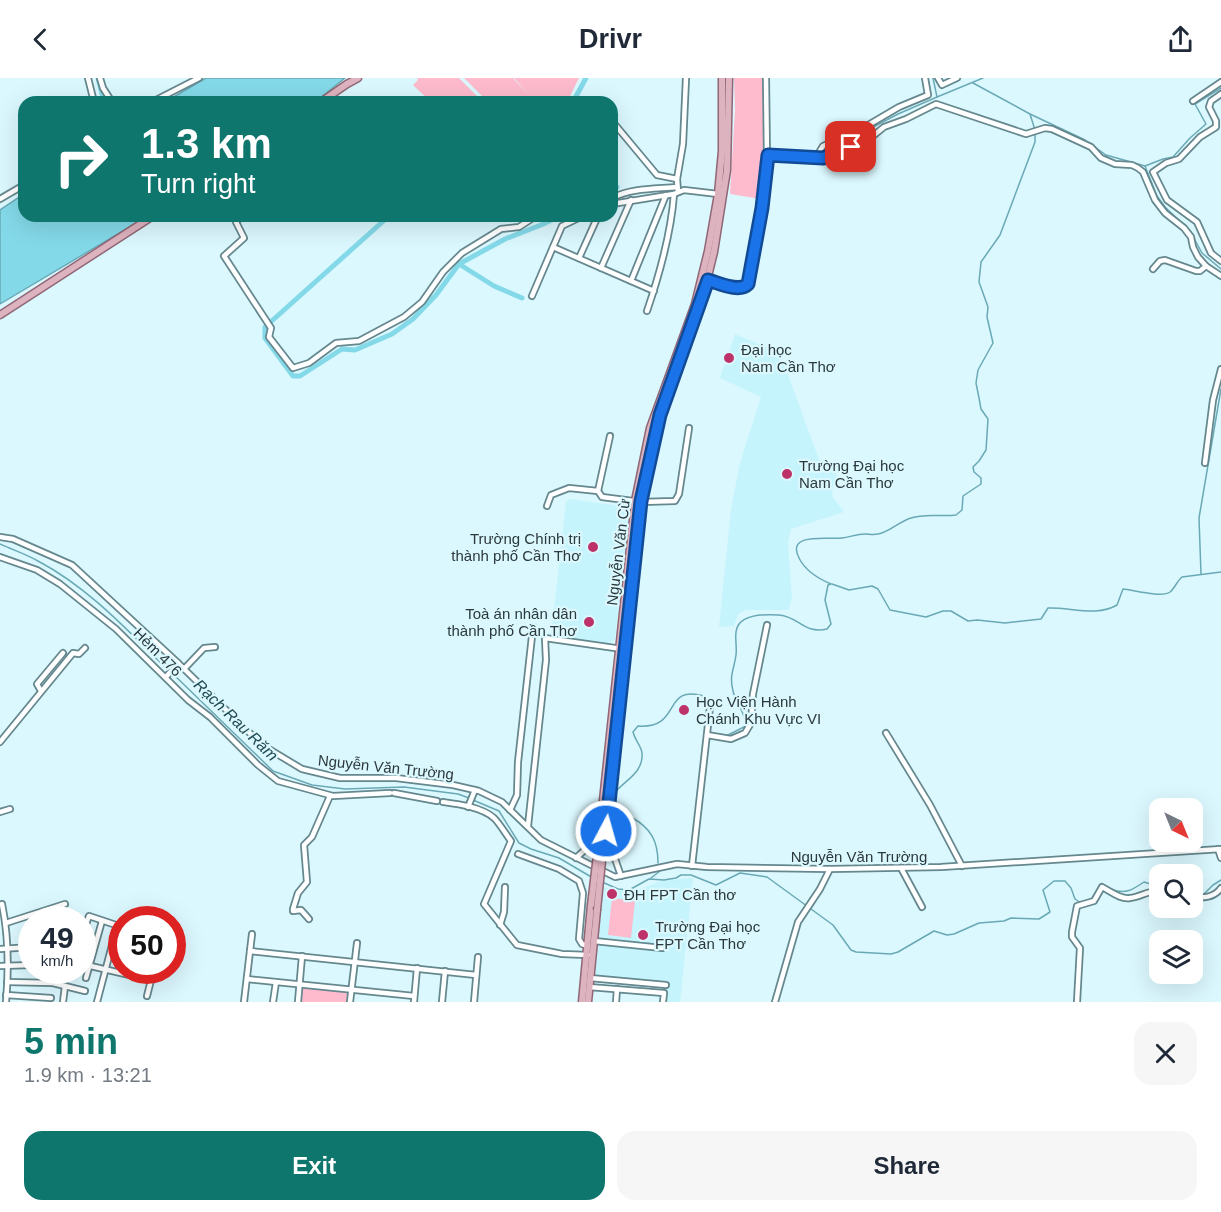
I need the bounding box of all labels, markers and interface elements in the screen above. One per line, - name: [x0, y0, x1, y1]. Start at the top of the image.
- icon: back: [24, 23, 57, 56]
- icon: share: [1164, 23, 1197, 56]
- text: Drivr: [579, 24, 642, 54]
- icon: right: [42, 120, 120, 198]
- text: 1.3 km: [141, 120, 272, 167]
- pin: [825, 121, 876, 172]
- icon: arrive: [834, 130, 867, 163]
- text: Turn right: [141, 169, 256, 199]
- place label: Đại học Nam Cần Thơ: [741, 341, 836, 375]
- marker: Đại học Nam Cần Thơ: [722, 351, 736, 365]
- place label: Trường Đại học Nam Cần Thơ: [799, 457, 905, 491]
- marker: Trường Đại học Nam Cần Thơ: [780, 467, 794, 481]
- street label: Nguyễn Văn Cừ: [603, 498, 633, 606]
- place label: Trường Chính trị thành phố Cần Thơ: [451, 530, 581, 564]
- marker: Trường Chính trị thành phố Cần Thơ: [586, 540, 600, 554]
- place label: Toà án nhân dân thành phố Cần Thơ: [447, 605, 577, 639]
- marker: Toà án nhân dân thành phố Cần Thơ: [582, 615, 596, 629]
- street label: Hẻm 476: [130, 624, 186, 680]
- water label: Rạch Rau Răm: [191, 676, 281, 764]
- place label: Học Viện Hành Chánh Khu Vực VI: [696, 693, 821, 727]
- marker: Học Viện Hành Chánh Khu Vực VI: [677, 703, 691, 717]
- street label: Nguyễn Văn Trường: [317, 751, 455, 783]
- north arrow: [1149, 798, 1203, 852]
- map controls: [1149, 798, 1203, 984]
- position arrow: [574, 799, 638, 863]
- street label: Nguyễn Văn Trường: [791, 848, 927, 865]
- button: search: [1149, 864, 1203, 918]
- place label: ĐH FPT Cần thơ: [624, 886, 736, 903]
- marker: ĐH FPT Cần thơ: [605, 887, 619, 901]
- speed limit sign: 50: [108, 906, 186, 984]
- place label: Trường Đại học FPT Cần Thơ: [655, 918, 761, 952]
- text: 49: [40, 921, 74, 954]
- marker: Trường Đại học FPT Cần Thơ: [636, 928, 650, 942]
- button: layers: [1149, 930, 1203, 984]
- text: km/h: [41, 952, 73, 969]
- text: 5 min: [24, 1021, 118, 1062]
- button: close: [1134, 1022, 1197, 1085]
- text: 1.9 km · 13:21: [24, 1064, 152, 1086]
- button: Exit: [24, 1131, 605, 1200]
- button: Share: [617, 1131, 1197, 1200]

